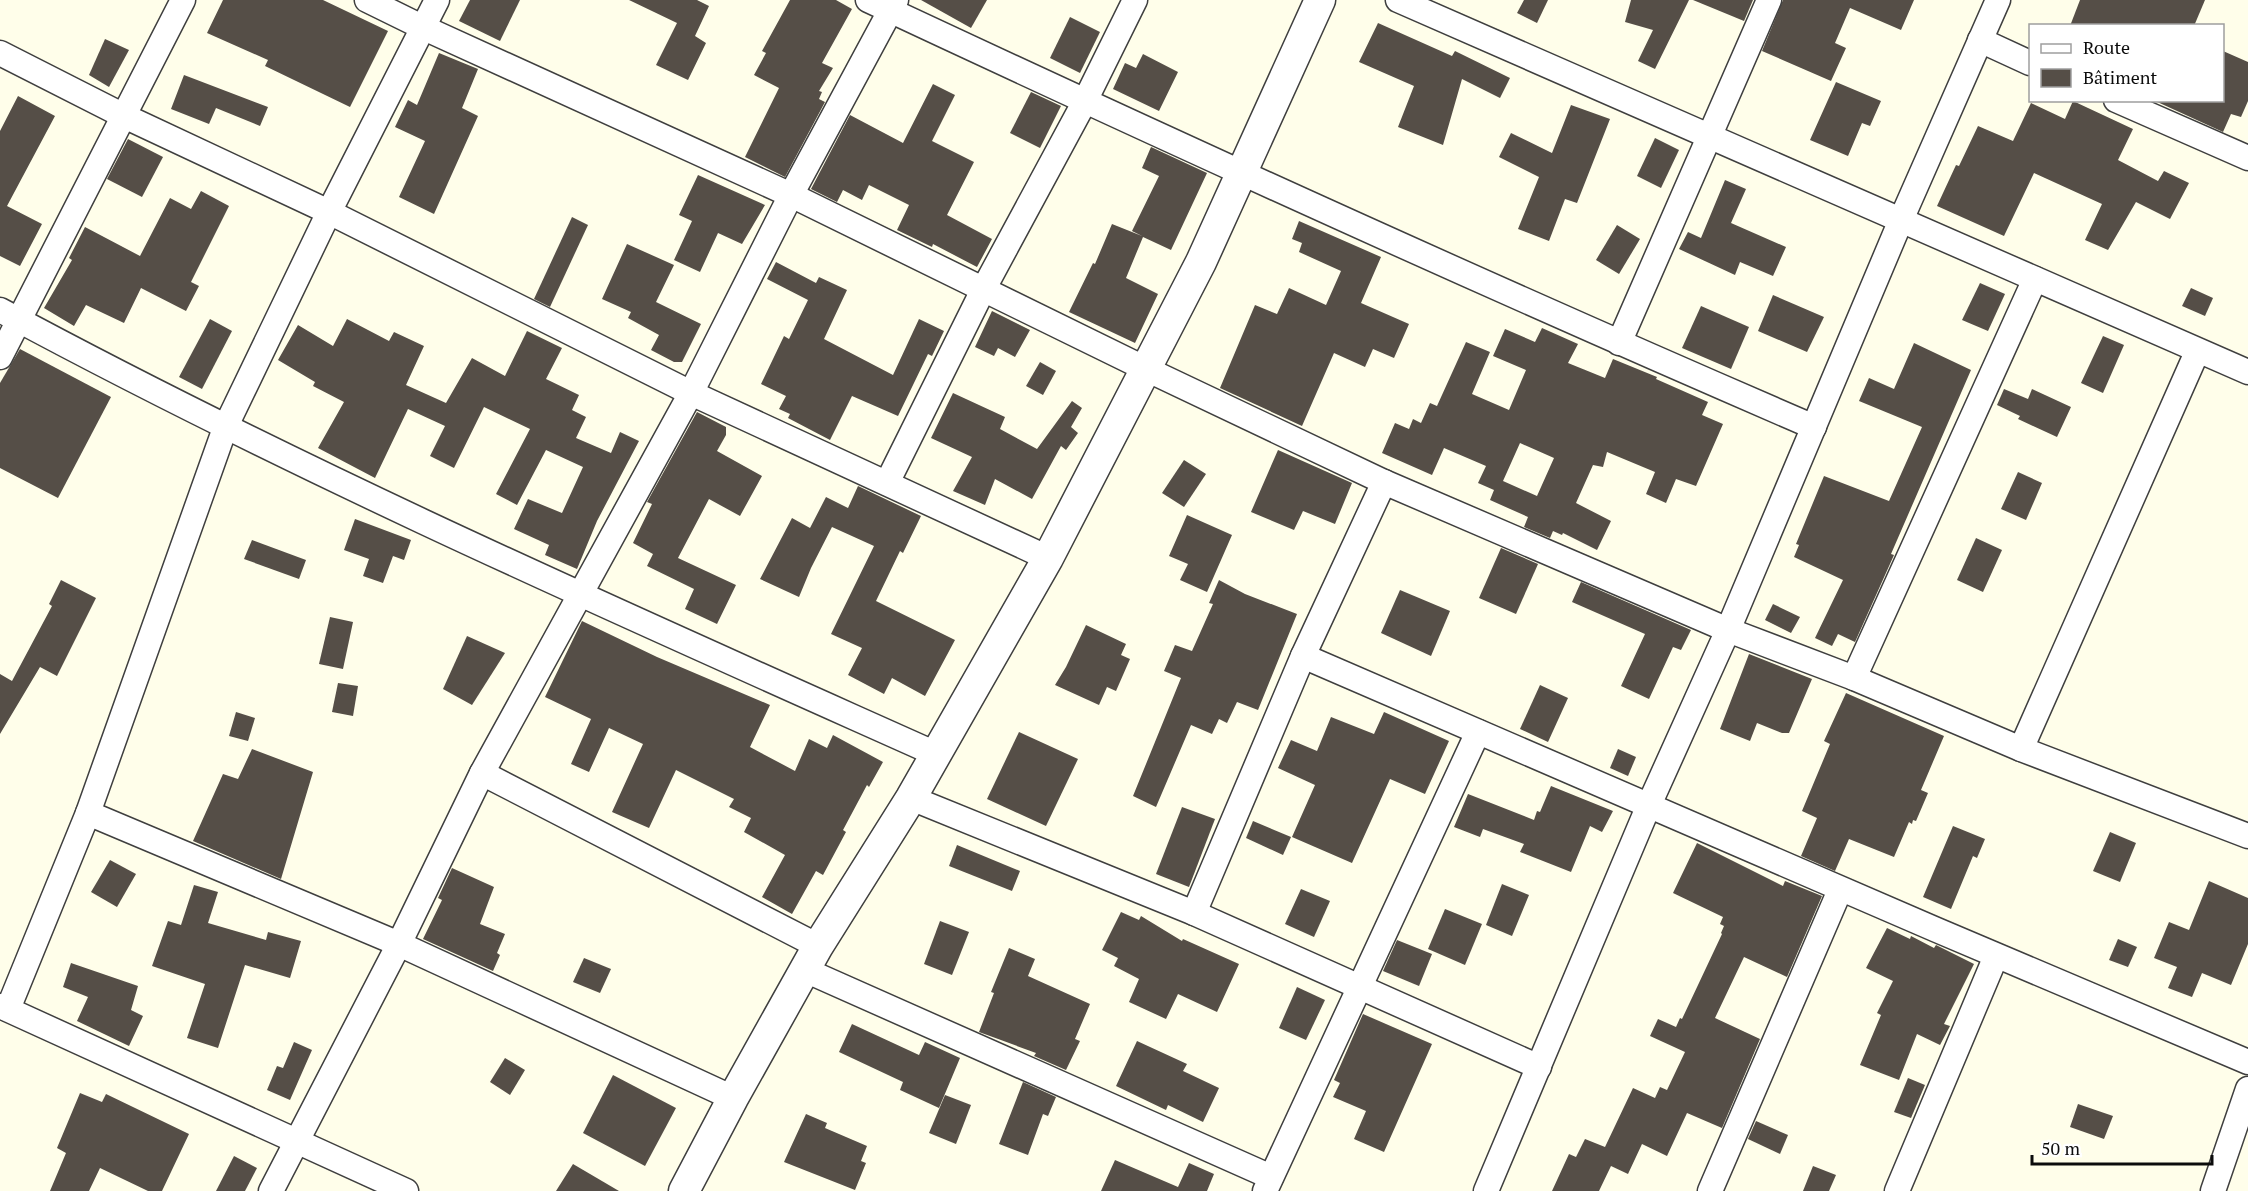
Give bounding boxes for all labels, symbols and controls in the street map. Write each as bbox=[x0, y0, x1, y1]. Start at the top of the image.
legend bbox=[2029, 24, 2224, 102]
text: Route bbox=[2083, 35, 2130, 59]
text: Bâtiment bbox=[2083, 65, 2158, 89]
scale bar bbox=[2032, 1128, 2212, 1166]
text: 50 m bbox=[2041, 1136, 2081, 1160]

